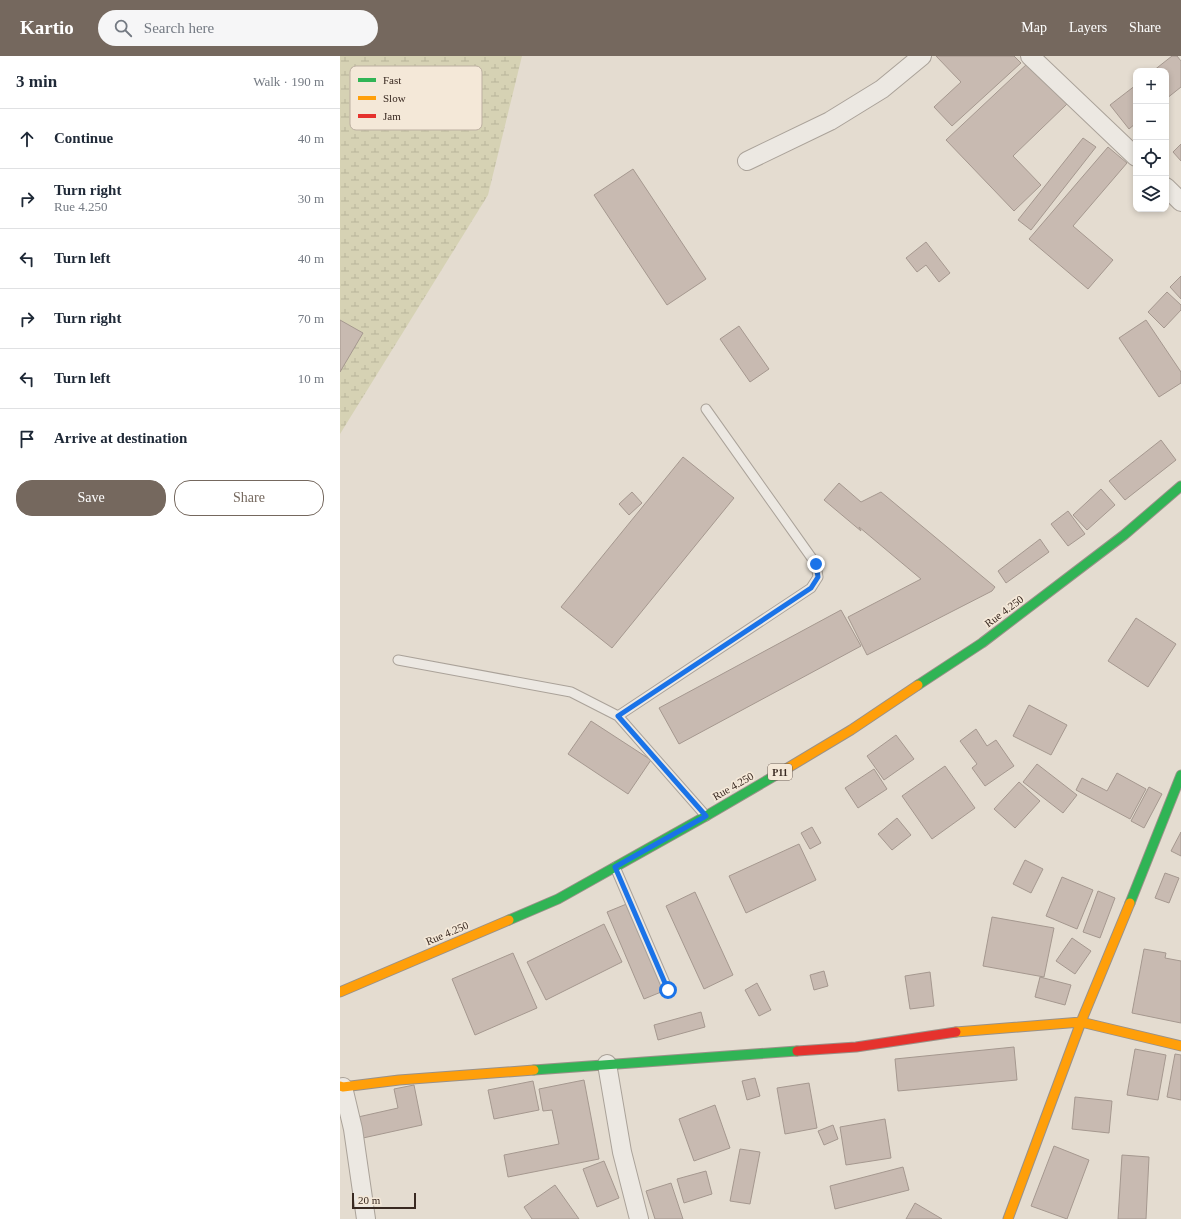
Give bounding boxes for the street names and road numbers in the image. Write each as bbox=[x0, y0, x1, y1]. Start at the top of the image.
street label: Rue 4.250 bbox=[982, 592, 1026, 629]
road number: P11 bbox=[768, 764, 792, 780]
street label: Rue 4.250 bbox=[710, 769, 756, 803]
street label: Rue 4.250 bbox=[424, 918, 471, 947]

